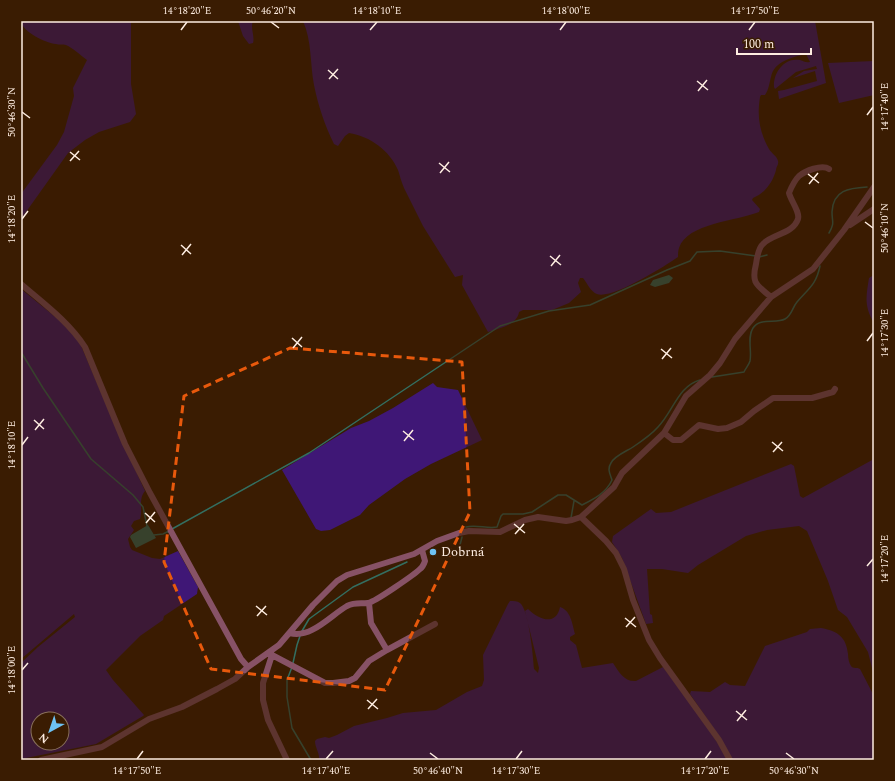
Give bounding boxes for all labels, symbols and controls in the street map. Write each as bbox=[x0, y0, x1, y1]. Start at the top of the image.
text: 14°18'20"E bbox=[163, 3, 211, 19]
text: 50°46'20"N bbox=[246, 3, 296, 19]
text: 14°18'10"E bbox=[353, 3, 401, 19]
text: 14°18'00"E bbox=[542, 3, 590, 19]
text: 14°17'50"E bbox=[731, 3, 779, 19]
scale bar bbox=[737, 30, 811, 56]
text: 100 m bbox=[743, 35, 774, 54]
text: 14°17'40"E bbox=[877, 83, 893, 131]
text: 50°46'30"N bbox=[4, 87, 20, 137]
text: 14°18'20"E bbox=[4, 195, 20, 243]
text: 50°46'10"N bbox=[877, 203, 893, 253]
text: 14°17'30"E bbox=[877, 309, 893, 357]
text: 14°18'10"E bbox=[4, 421, 20, 469]
text: 14°17'20"E bbox=[877, 535, 893, 583]
place label: Dobrná bbox=[441, 542, 485, 562]
marker: Dobrná bbox=[428, 547, 438, 557]
text: 14°18'00"E bbox=[4, 646, 20, 694]
north arrow bbox=[30, 711, 70, 751]
text: N bbox=[35, 729, 53, 748]
text: 14°17'50"E bbox=[113, 763, 161, 779]
text: 14°17'40"E bbox=[302, 763, 350, 779]
text: 50°46'40"N bbox=[413, 763, 463, 779]
text: 14°17'30"E bbox=[492, 763, 540, 779]
text: 14°17'20"E bbox=[681, 763, 729, 779]
text: 50°46'30"N bbox=[769, 763, 819, 779]

